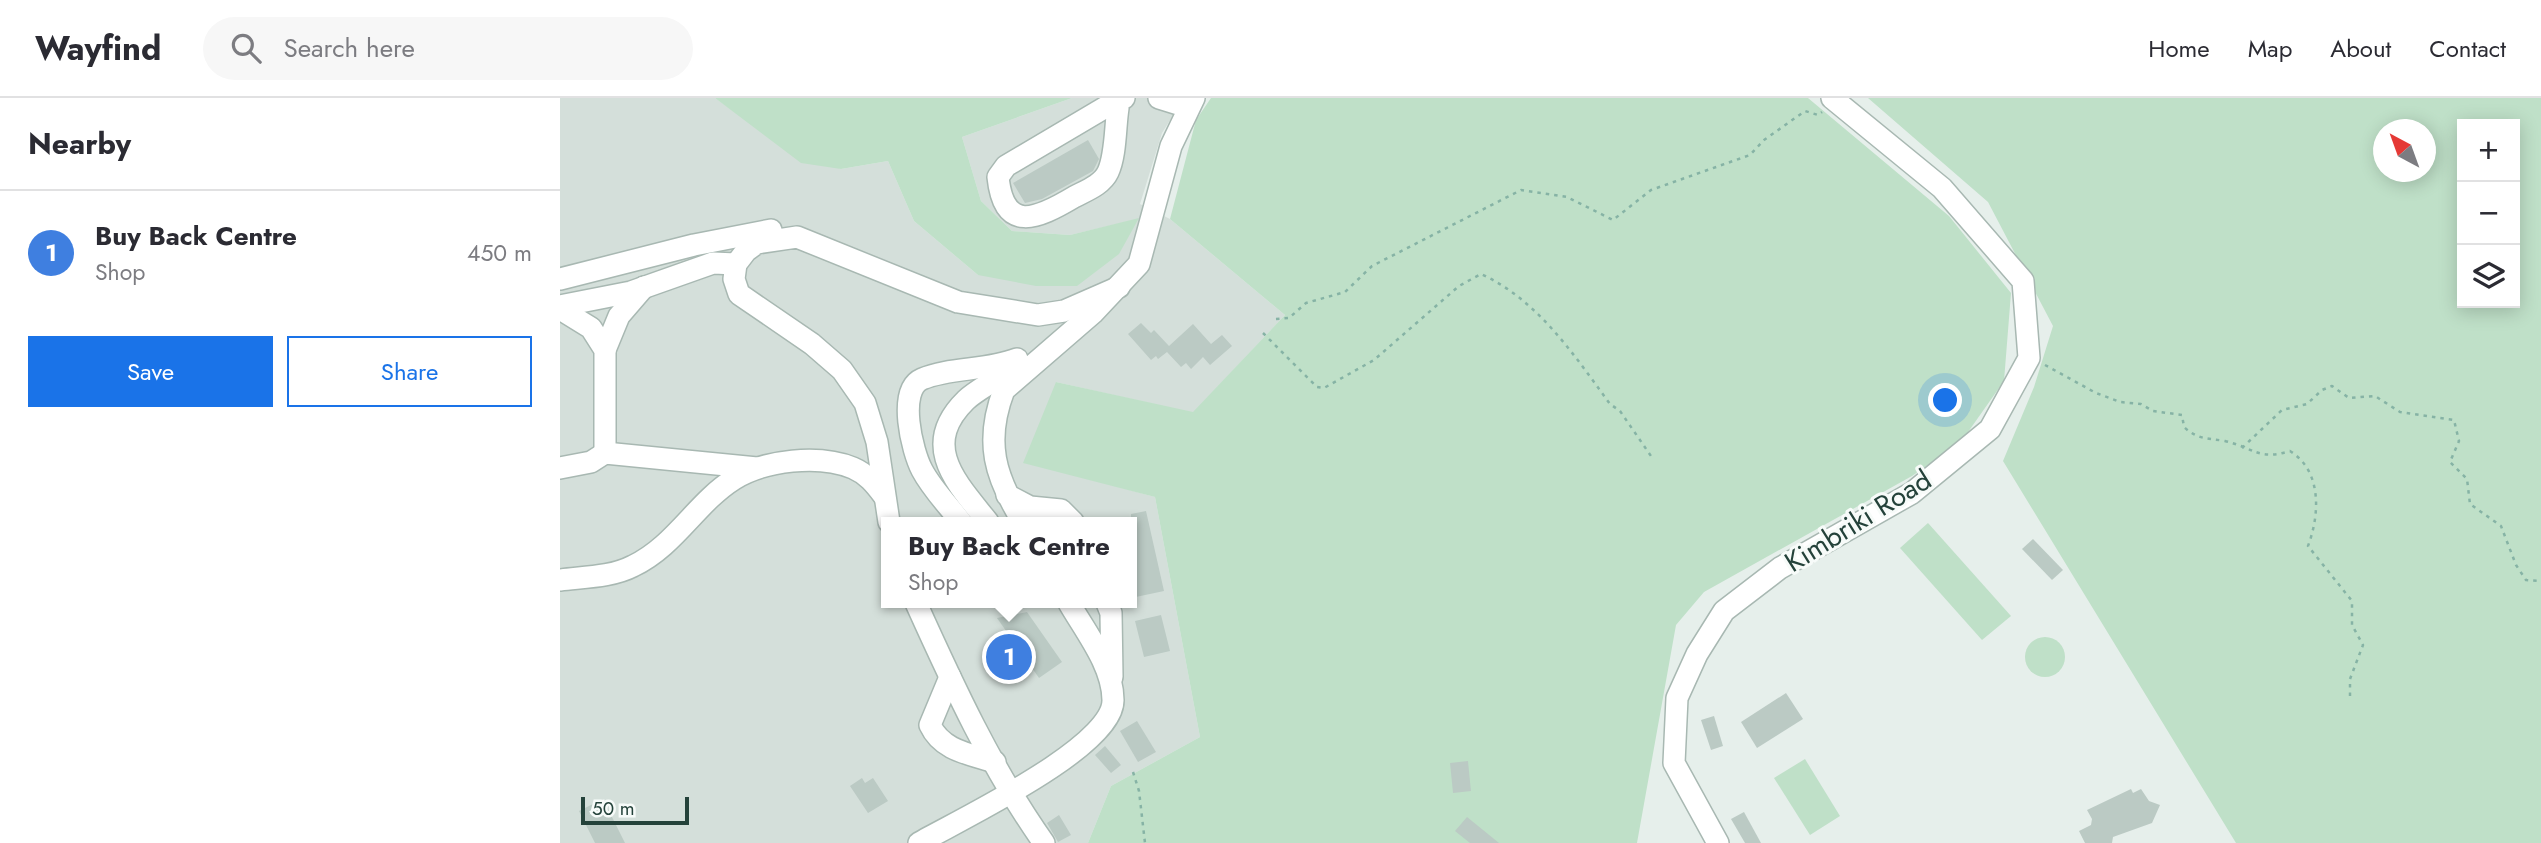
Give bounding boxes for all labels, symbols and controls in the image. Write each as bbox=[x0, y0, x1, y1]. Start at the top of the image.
search box bbox=[203, 17, 693, 80]
text: Wayfind bbox=[35, 25, 161, 72]
icon: search bbox=[227, 29, 265, 67]
text: Search here bbox=[283, 29, 415, 67]
text: Home bbox=[2148, 31, 2210, 66]
text: Map bbox=[2248, 31, 2292, 66]
text: About bbox=[2330, 31, 2391, 66]
text: Contact bbox=[2429, 31, 2506, 66]
north arrow bbox=[2373, 119, 2436, 182]
map controls bbox=[2457, 119, 2520, 308]
button: + bbox=[2457, 119, 2520, 182]
text: Nearby bbox=[28, 122, 131, 165]
button: − bbox=[2457, 182, 2520, 245]
text: Buy Back Centre bbox=[95, 217, 297, 255]
text: 1 bbox=[45, 236, 57, 270]
text: 450 m bbox=[467, 236, 532, 270]
button: layers bbox=[2457, 245, 2520, 308]
text: Shop bbox=[95, 255, 145, 289]
button: Save bbox=[28, 336, 273, 407]
button: Share bbox=[287, 336, 532, 407]
your location bbox=[1928, 383, 1962, 417]
street label: Kimbriki Road bbox=[1777, 460, 1939, 582]
popup bbox=[881, 517, 1137, 608]
text: Buy Back Centre bbox=[908, 527, 1110, 565]
text: Shop bbox=[908, 565, 958, 599]
pin: 1 bbox=[986, 631, 1032, 683]
scale bar bbox=[581, 794, 690, 826]
text: 50 m bbox=[592, 795, 635, 822]

